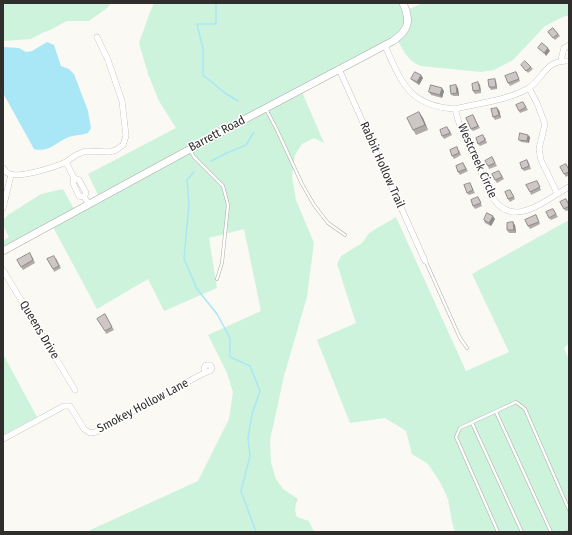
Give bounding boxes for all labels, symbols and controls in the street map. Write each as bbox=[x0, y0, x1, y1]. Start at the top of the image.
street label: Barrett Road bbox=[186, 113, 248, 155]
street label: Rabbit Hollow Trail bbox=[357, 120, 407, 210]
street label: Westcreek Circle bbox=[454, 122, 500, 200]
street label: Queens Drive bbox=[16, 298, 62, 362]
street label: Smokey Hollow Lane bbox=[95, 376, 191, 436]

